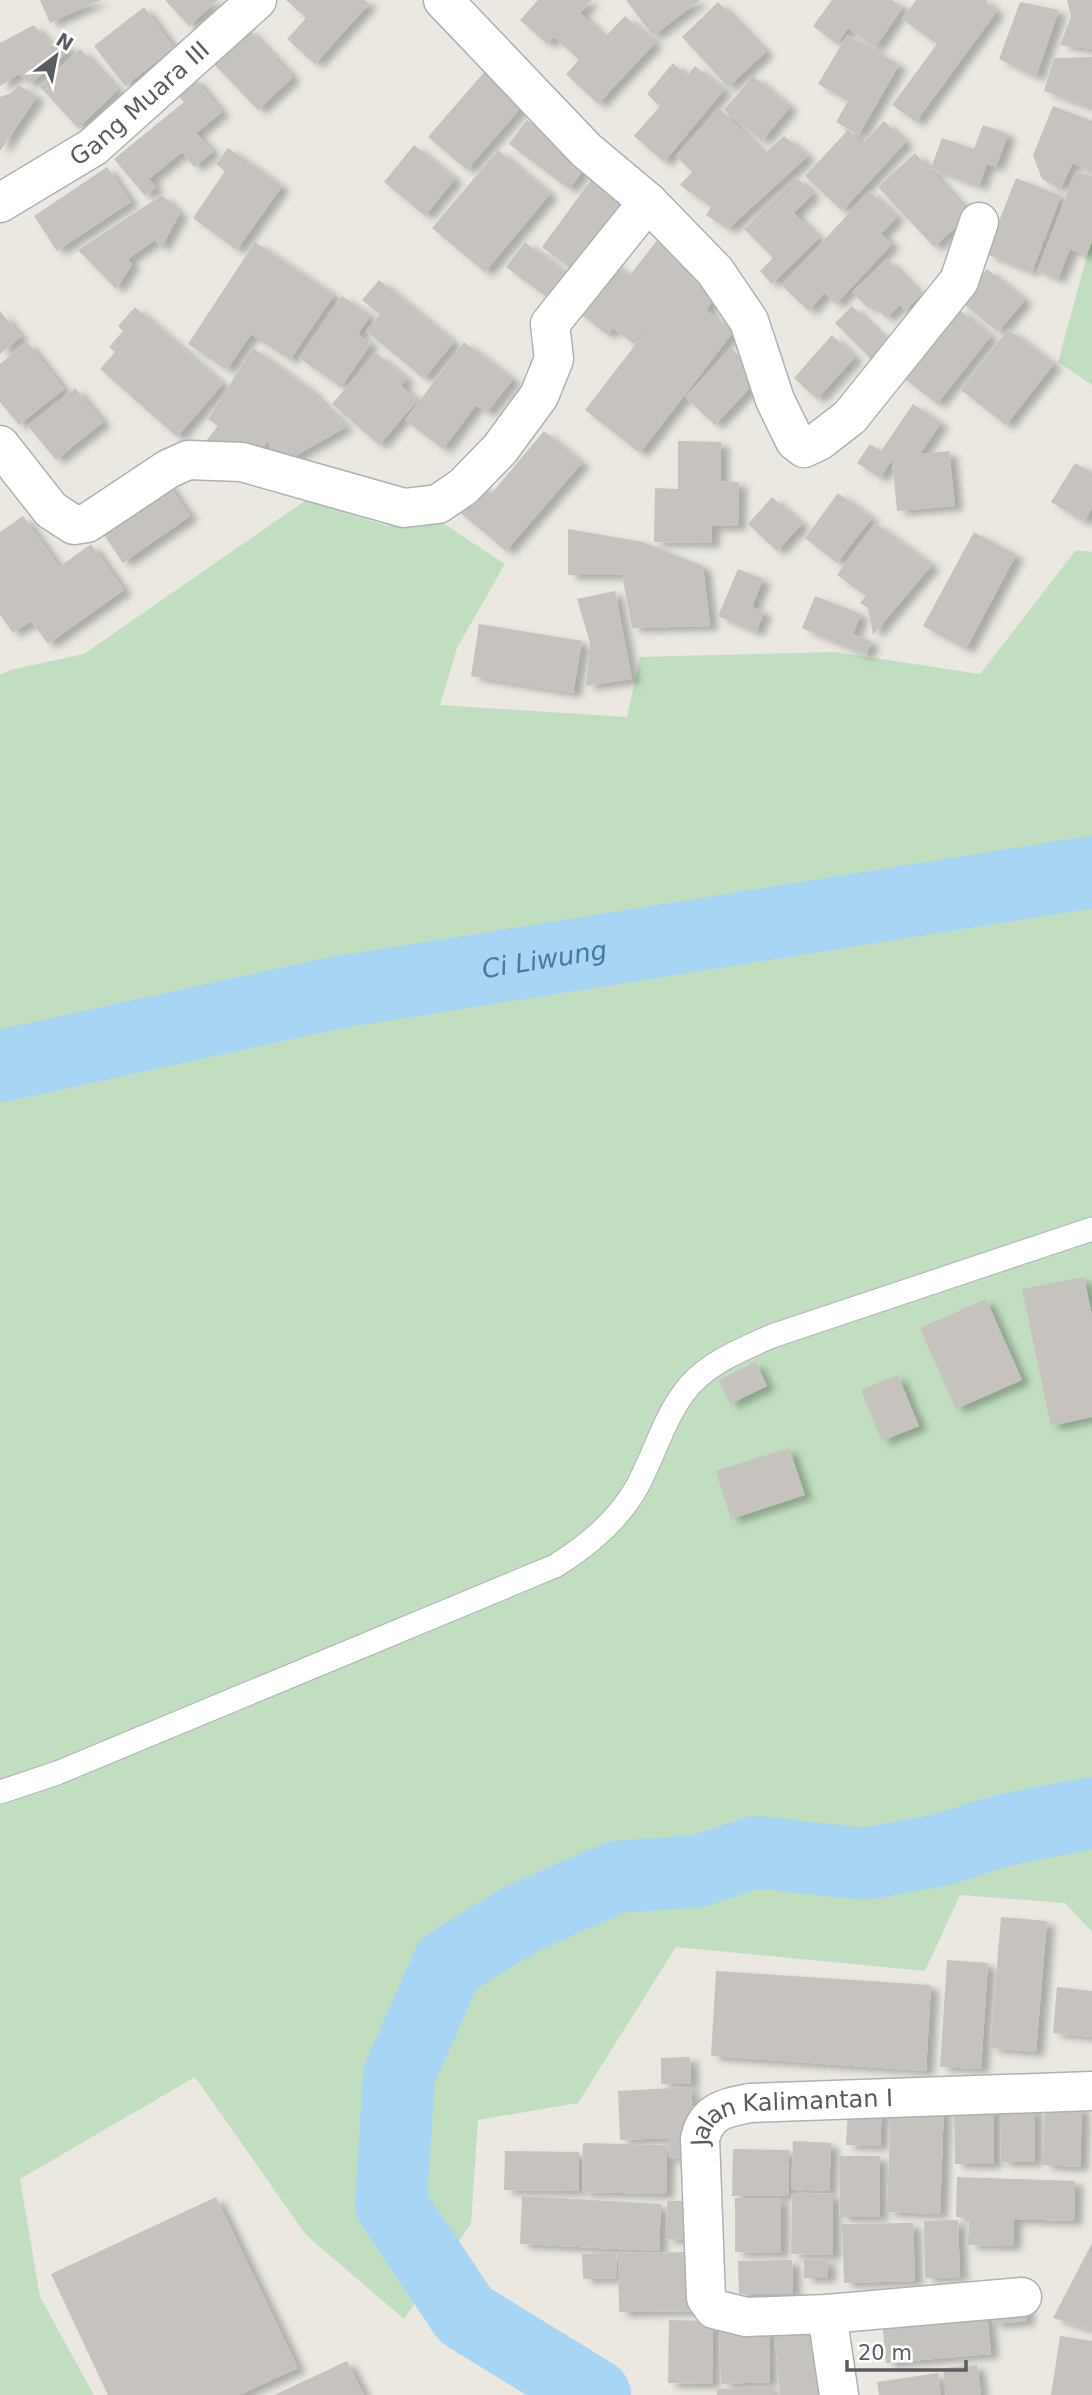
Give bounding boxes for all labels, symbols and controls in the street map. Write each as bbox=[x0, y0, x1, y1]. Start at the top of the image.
north arrow bbox=[21, 21, 91, 91]
text: N bbox=[52, 28, 78, 55]
street label: Gang Muara III bbox=[65, 36, 215, 172]
water label: Ci Liwung bbox=[480, 935, 609, 984]
street label: Jalan Kalimantan I bbox=[686, 2084, 894, 2148]
scale bar bbox=[847, 2328, 966, 2372]
text: 20 m bbox=[858, 2341, 912, 2365]

